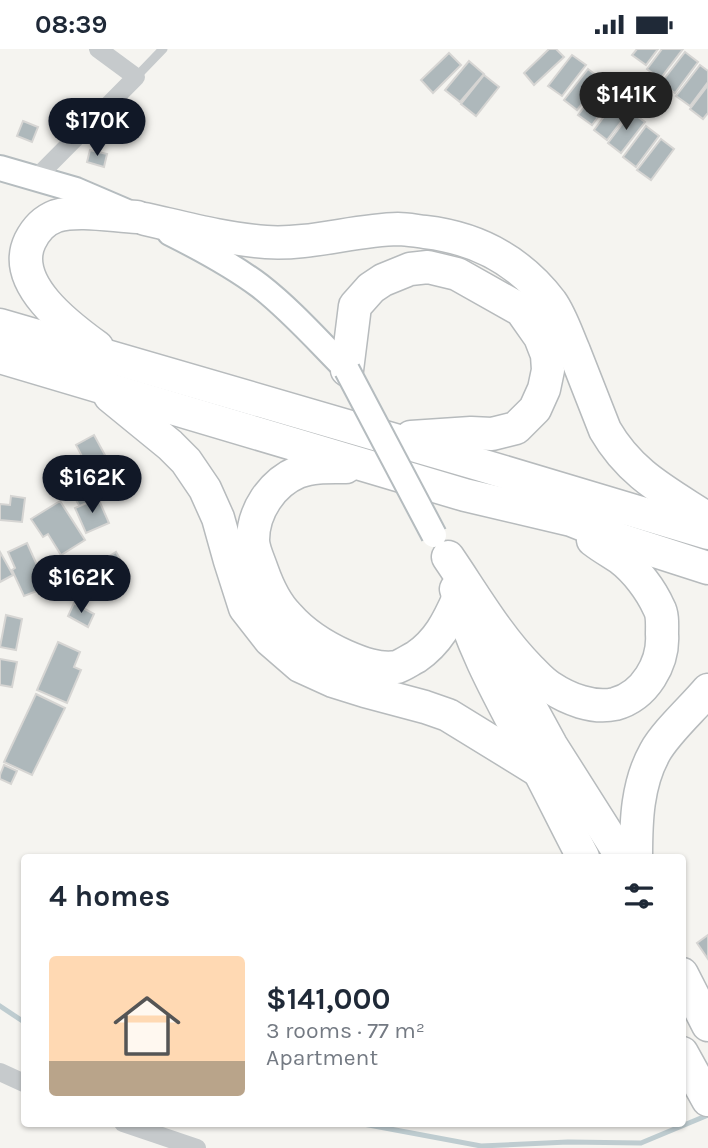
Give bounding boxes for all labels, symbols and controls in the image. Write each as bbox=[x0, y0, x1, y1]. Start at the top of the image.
text: 08:39 bbox=[35, 9, 107, 40]
pin: $141K bbox=[577, 73, 675, 132]
text: $141K bbox=[596, 81, 656, 108]
pin: $170K bbox=[48, 99, 146, 158]
text: $170K bbox=[64, 107, 130, 134]
pin: $162K bbox=[43, 455, 141, 515]
text: $162K bbox=[59, 464, 125, 491]
pin: $162K bbox=[32, 555, 130, 615]
text: $162K bbox=[48, 564, 114, 591]
icon: filters bbox=[620, 877, 658, 915]
text: 4 homes bbox=[49, 878, 170, 914]
text: $141,000 bbox=[266, 981, 390, 1017]
icon: home bbox=[105, 984, 189, 1068]
text: 3 rooms · 77 m² bbox=[266, 1017, 425, 1044]
text: Apartment bbox=[266, 1044, 378, 1071]

